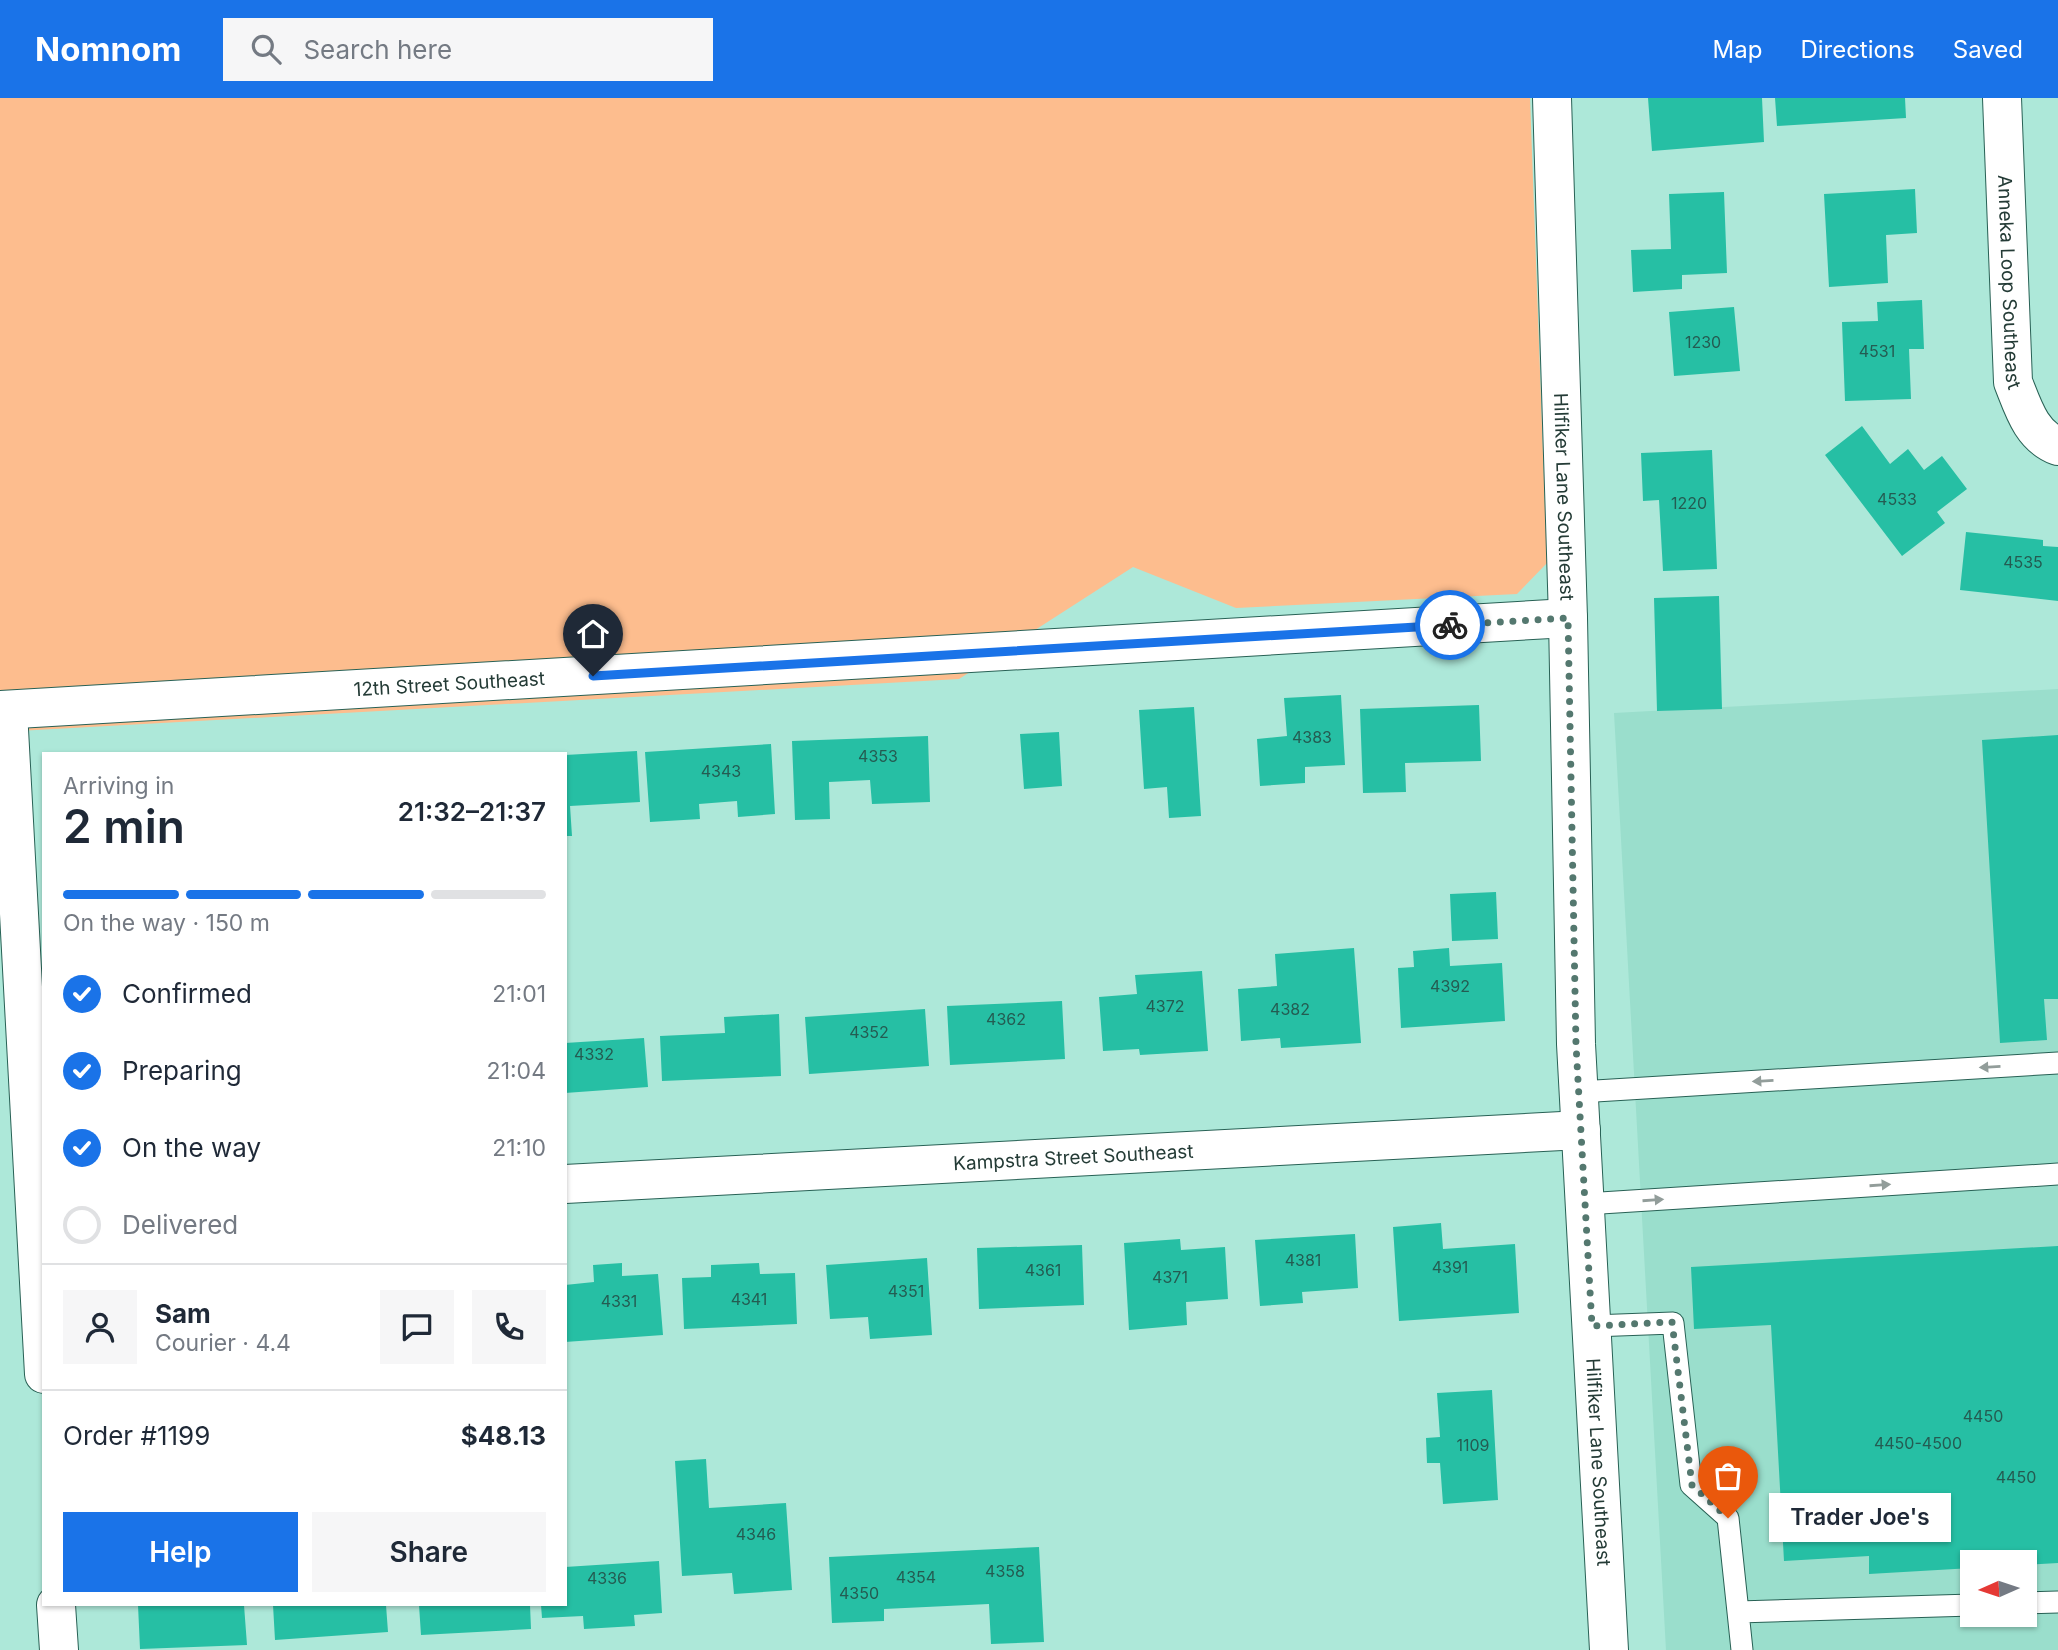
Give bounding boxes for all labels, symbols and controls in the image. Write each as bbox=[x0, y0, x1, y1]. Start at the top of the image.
search box bbox=[223, 18, 713, 81]
text: Nomnom bbox=[35, 29, 181, 69]
icon: search bbox=[247, 30, 285, 68]
text: Search here bbox=[303, 34, 452, 65]
text: Map bbox=[1713, 35, 1762, 64]
text: Directions bbox=[1800, 35, 1915, 64]
text: Saved bbox=[1953, 35, 2023, 64]
street label: Anneka Loop Southeast bbox=[1993, 174, 2026, 393]
house number: 1230 bbox=[1685, 332, 1721, 352]
house number: 4531 bbox=[1859, 341, 1895, 361]
street label: Hilfiker Lane Southeast bbox=[1549, 392, 1578, 601]
house number: 4533 bbox=[1877, 489, 1917, 509]
house number: 1220 bbox=[1671, 493, 1707, 513]
house number: 4535 bbox=[2003, 552, 2043, 572]
courier bbox=[1415, 590, 1485, 660]
pin bbox=[563, 604, 623, 676]
icon: bike bbox=[1431, 606, 1469, 644]
icon: home bbox=[574, 615, 612, 653]
street label: 12th Street Southeast bbox=[353, 667, 546, 701]
house number: 4383 bbox=[1292, 727, 1332, 747]
house number: 4353 bbox=[858, 746, 898, 766]
house number: 4343 bbox=[701, 761, 741, 781]
text: Arriving in bbox=[63, 772, 174, 800]
text: 21:32–21:37 bbox=[398, 796, 546, 827]
text: 2 min bbox=[63, 798, 185, 854]
text: On the way · 150 m bbox=[63, 909, 270, 937]
icon: check bbox=[63, 975, 101, 1013]
house number: 4392 bbox=[1430, 976, 1470, 996]
text: Confirmed bbox=[122, 978, 252, 1009]
text: 21:01 bbox=[492, 980, 546, 1008]
house number: 4372 bbox=[1145, 996, 1185, 1016]
house number: 4382 bbox=[1270, 999, 1310, 1019]
house number: 4362 bbox=[986, 1009, 1026, 1029]
house number: 4352 bbox=[849, 1022, 889, 1042]
house number: 4332 bbox=[574, 1044, 614, 1064]
icon: check bbox=[63, 1052, 101, 1090]
text: Preparing bbox=[122, 1055, 242, 1086]
text: 21:04 bbox=[487, 1057, 546, 1085]
one-way arrow bbox=[1979, 1062, 2001, 1073]
one-way arrow bbox=[1752, 1076, 1774, 1087]
icon: check bbox=[63, 1129, 101, 1167]
text: On the way bbox=[122, 1132, 261, 1163]
text: 21:10 bbox=[492, 1134, 546, 1162]
street label: Kampstra Street Southeast bbox=[953, 1140, 1194, 1175]
one-way arrow bbox=[1870, 1179, 1892, 1190]
one-way arrow bbox=[1643, 1194, 1665, 1205]
text: Delivered bbox=[122, 1209, 238, 1240]
house number: 4381 bbox=[1285, 1250, 1321, 1270]
house number: 4391 bbox=[1432, 1257, 1468, 1277]
house number: 4361 bbox=[1025, 1260, 1061, 1280]
house number: 4371 bbox=[1152, 1267, 1188, 1287]
house number: 4351 bbox=[888, 1281, 924, 1301]
house number: 4341 bbox=[731, 1289, 767, 1309]
button: person bbox=[63, 1290, 137, 1364]
button: chat bbox=[380, 1290, 454, 1364]
button: phone bbox=[472, 1290, 546, 1364]
house number: 4331 bbox=[601, 1291, 637, 1311]
text: Sam bbox=[155, 1298, 211, 1329]
text: Courier · 4.4 bbox=[155, 1329, 291, 1357]
street label: Hilfiker Lane Southeast bbox=[1581, 1358, 1615, 1567]
house number: 4450 bbox=[1963, 1406, 2003, 1426]
text: Order #1199 bbox=[63, 1420, 210, 1451]
text: $48.13 bbox=[461, 1420, 546, 1451]
house number: 4450-4500 bbox=[1874, 1433, 1962, 1453]
house number: 1109 bbox=[1456, 1435, 1490, 1455]
pin bbox=[1698, 1446, 1758, 1518]
icon: bag bbox=[1709, 1457, 1747, 1495]
house number: 4450 bbox=[1996, 1467, 2036, 1487]
callout: Trader Joe's bbox=[1770, 1494, 1952, 1542]
text: Trader Joe's bbox=[1790, 1503, 1930, 1531]
button: Help bbox=[63, 1512, 298, 1592]
button: Share bbox=[312, 1512, 546, 1592]
house number: 4346 bbox=[736, 1524, 776, 1544]
north arrow bbox=[1960, 1550, 2037, 1628]
map controls bbox=[1960, 1550, 2037, 1627]
house number: 4358 bbox=[985, 1561, 1025, 1581]
house number: 4354 bbox=[896, 1567, 936, 1587]
house number: 4336 bbox=[587, 1568, 627, 1588]
house number: 4350 bbox=[839, 1583, 879, 1603]

